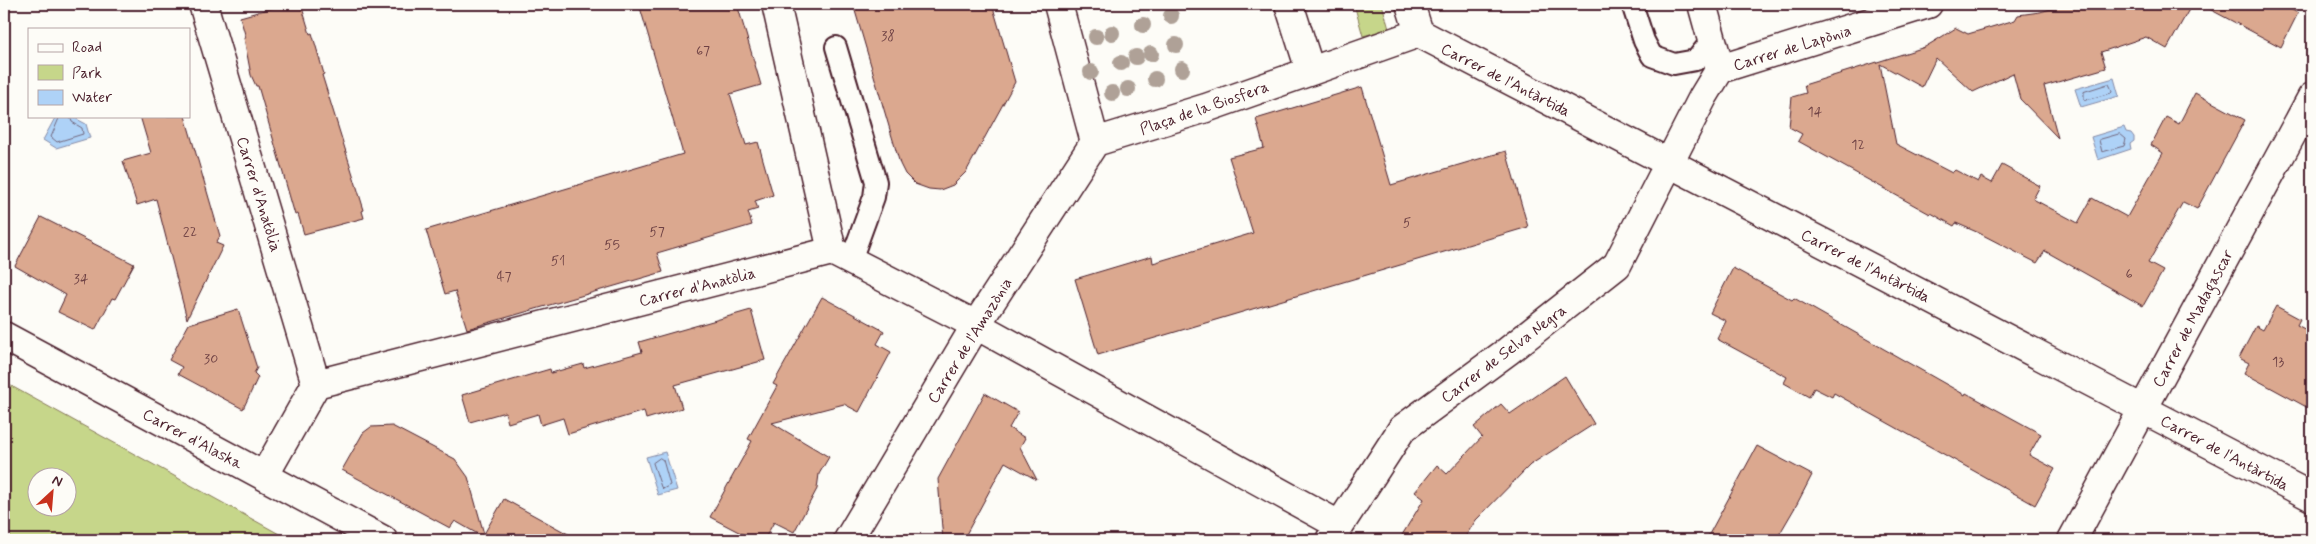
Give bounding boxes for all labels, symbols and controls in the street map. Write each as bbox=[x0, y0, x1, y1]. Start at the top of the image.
street label: Carrer de Lapònia bbox=[1731, 20, 1854, 76]
house number: 38 bbox=[881, 27, 895, 45]
legend bbox=[28, 28, 190, 118]
text: Road bbox=[72, 38, 102, 58]
street label: Carrer de l'Antàrtida bbox=[1437, 39, 1574, 122]
house number: 67 bbox=[696, 42, 710, 60]
text: Park bbox=[72, 64, 102, 84]
street label: Plaça de la Biosfera bbox=[1137, 76, 1272, 140]
text: Water bbox=[72, 88, 112, 108]
house number: 14 bbox=[1808, 103, 1823, 121]
street label: Carrer d'Anatòlia bbox=[231, 134, 286, 255]
house number: 12 bbox=[1851, 136, 1865, 154]
house number: 5 bbox=[1403, 214, 1411, 232]
house number: 22 bbox=[183, 223, 197, 241]
house number: 57 bbox=[649, 223, 665, 241]
street label: Carrer de l'Antàrtida bbox=[1797, 225, 1934, 308]
house number: 55 bbox=[604, 236, 620, 254]
street label: Carrer de Madagascar bbox=[2148, 246, 2240, 392]
house number: 51 bbox=[551, 252, 565, 270]
street label: Carrer d'Anatòlia bbox=[637, 263, 758, 312]
house number: 6 bbox=[2125, 265, 2133, 283]
house number: 47 bbox=[496, 268, 512, 286]
house number: 34 bbox=[74, 270, 89, 288]
street label: Carrer de l'Amazònia bbox=[923, 274, 1018, 408]
street label: Carrer de Selva Negra bbox=[1437, 300, 1571, 408]
house number: 30 bbox=[204, 350, 218, 368]
house number: 13 bbox=[2272, 353, 2284, 371]
street label: Carrer d'Alaska bbox=[139, 404, 246, 475]
street label: Carrer de l'Antàrtida bbox=[2156, 411, 2292, 496]
north arrow bbox=[28, 466, 78, 516]
text: N bbox=[49, 471, 65, 491]

